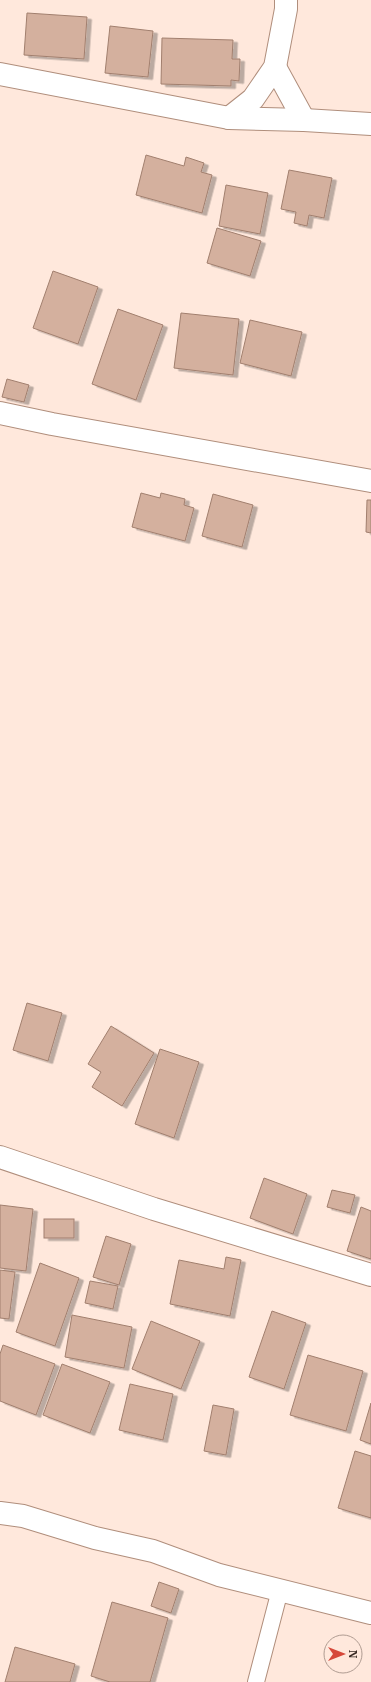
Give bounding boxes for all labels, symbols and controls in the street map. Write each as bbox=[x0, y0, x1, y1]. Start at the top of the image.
north arrow bbox=[323, 1634, 363, 1674]
text: N bbox=[346, 1650, 360, 1659]

